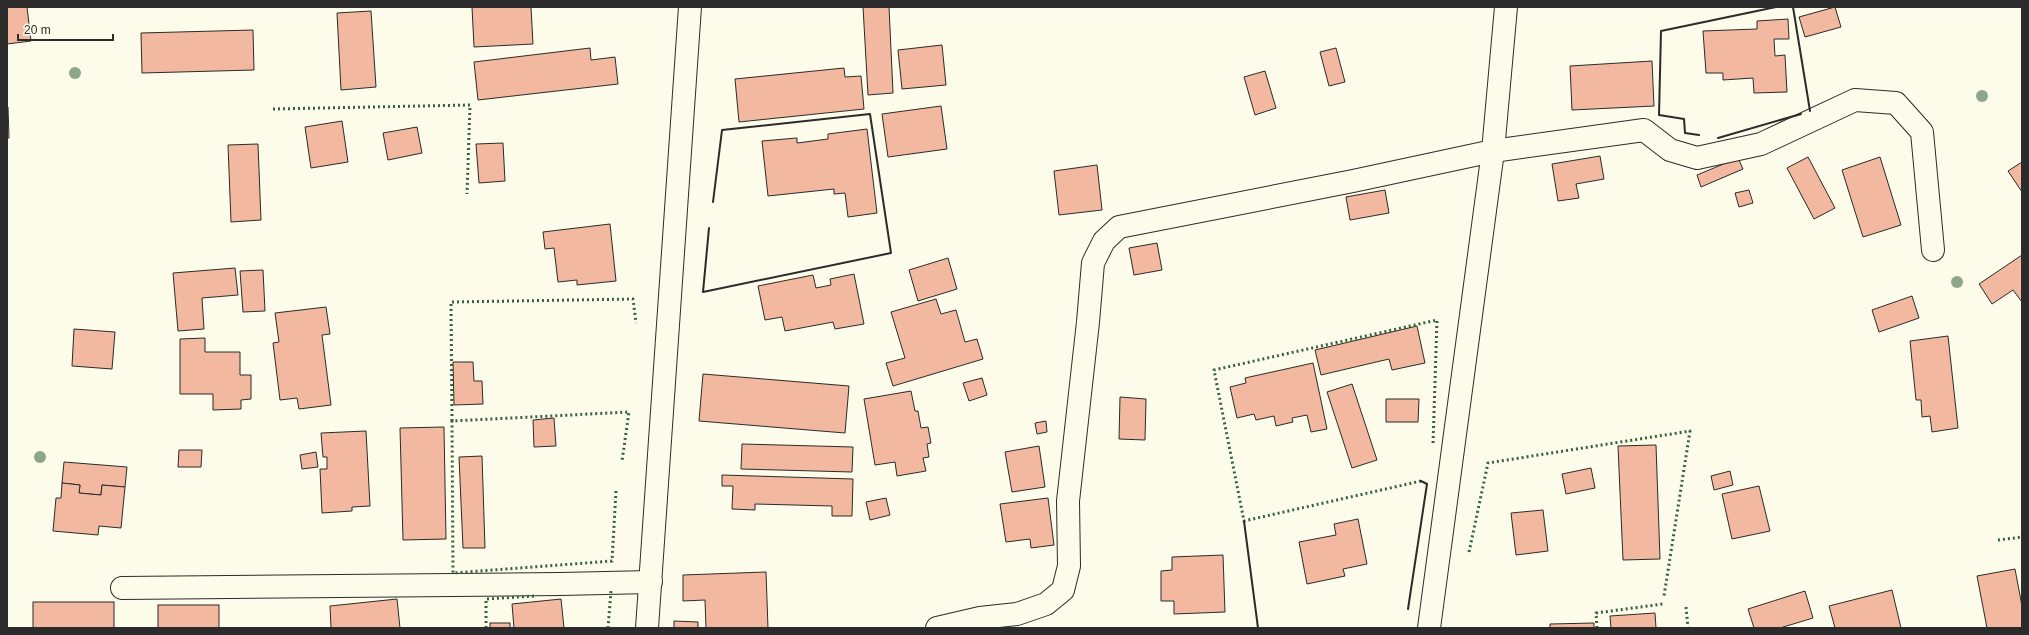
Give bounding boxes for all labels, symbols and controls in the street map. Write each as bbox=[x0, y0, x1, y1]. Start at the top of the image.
scale bar bbox=[18, 16, 113, 42]
text: 20 m bbox=[24, 23, 51, 37]

